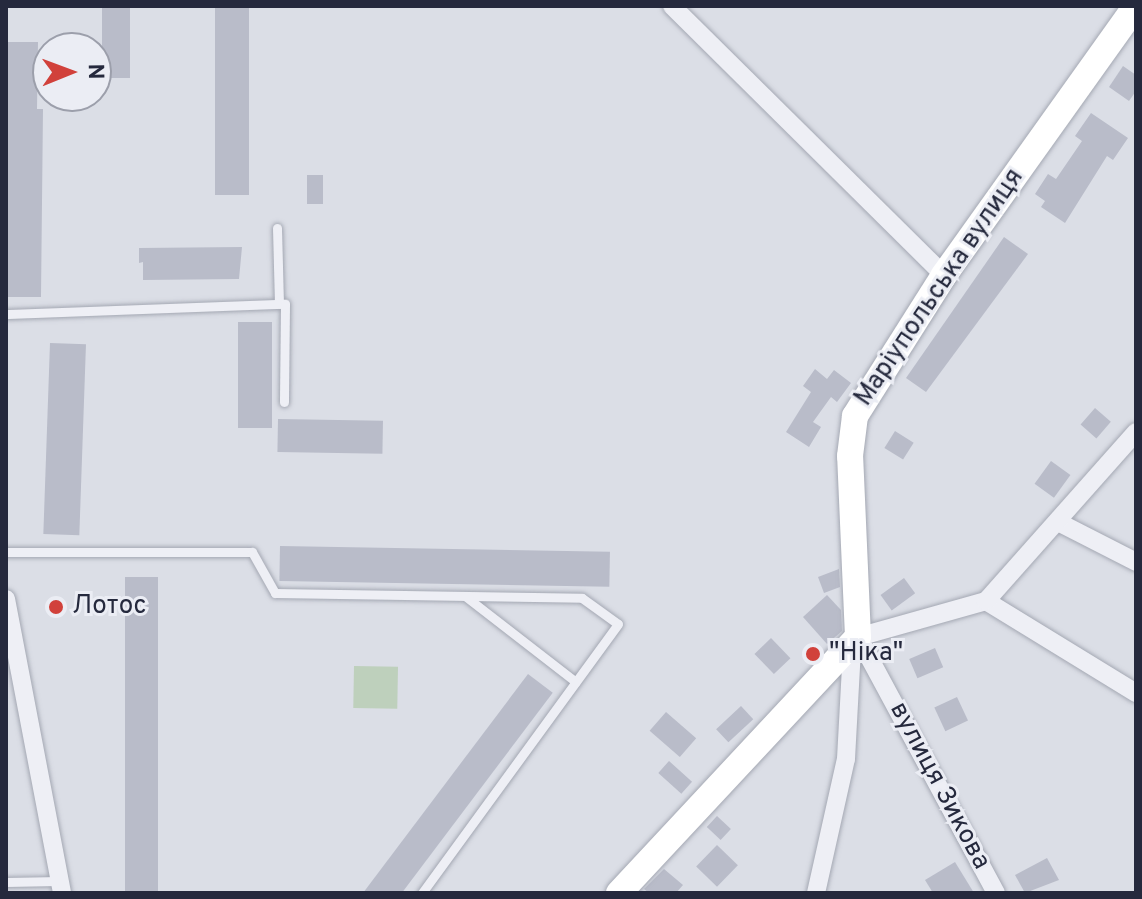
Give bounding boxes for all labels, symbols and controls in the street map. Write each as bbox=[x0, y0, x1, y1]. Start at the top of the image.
north arrow bbox=[32, 32, 112, 112]
text: N bbox=[81, 63, 108, 80]
street label: Маріупольська вулиця bbox=[849, 163, 1031, 413]
place label: Лотос bbox=[72, 591, 146, 623]
marker: Лотос bbox=[47, 598, 65, 616]
place label: "Ніка" bbox=[829, 638, 903, 670]
marker: "Ніка" bbox=[804, 645, 822, 663]
street label: вулиця Зикова bbox=[882, 697, 996, 875]

